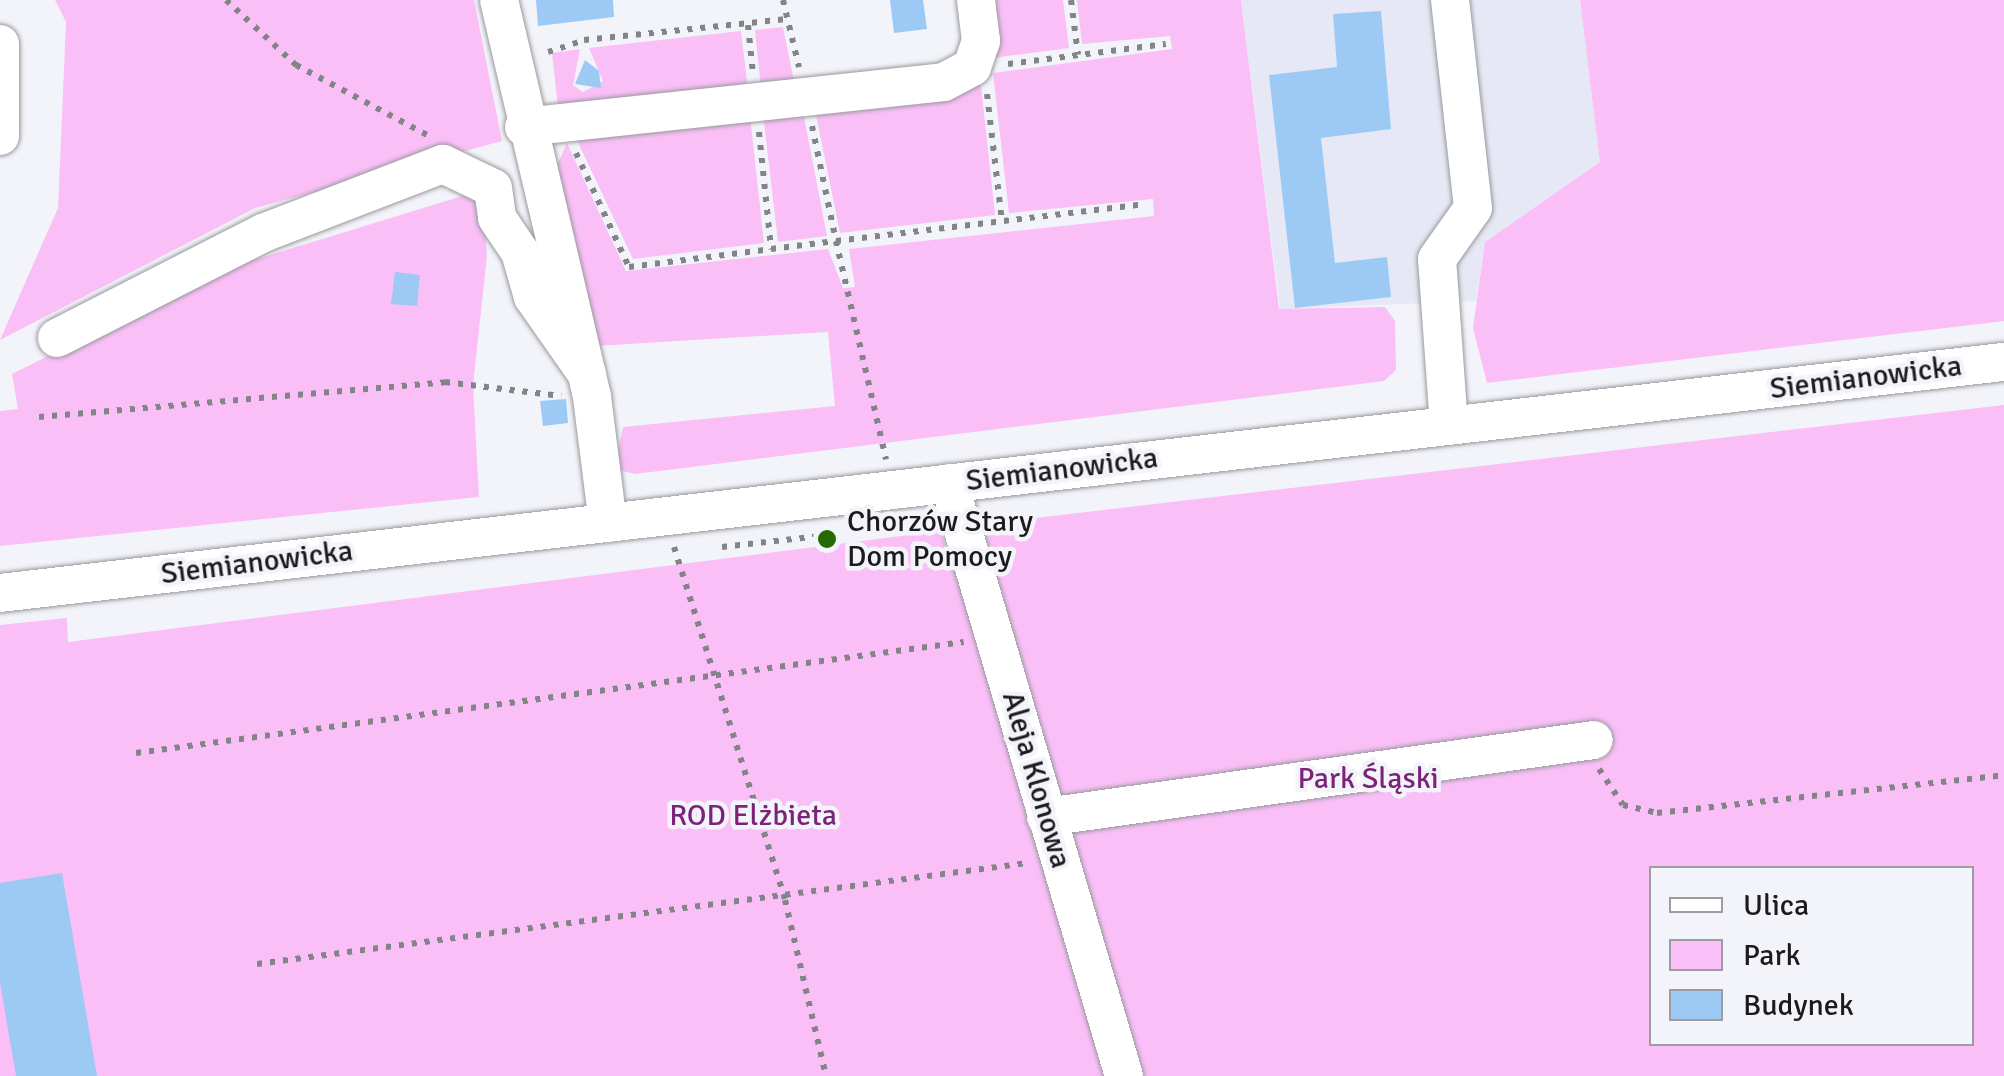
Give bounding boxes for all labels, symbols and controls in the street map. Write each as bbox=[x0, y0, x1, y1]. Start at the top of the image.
street label: Siemianowicka bbox=[1768, 348, 1964, 408]
street label: Siemianowicka bbox=[964, 440, 1160, 500]
place label: Chorzów Stary Dom Pomocy bbox=[847, 504, 1033, 574]
marker: Chorzów Stary Dom Pomocy bbox=[816, 528, 838, 550]
street label: Siemianowicka bbox=[159, 533, 355, 593]
street label: Aleja Klonowa bbox=[994, 688, 1078, 872]
park label: Park Śląski bbox=[1297, 761, 1439, 797]
park label: ROD Elżbieta bbox=[669, 798, 837, 834]
legend bbox=[1649, 866, 1974, 1046]
text: Ulica bbox=[1743, 887, 1809, 924]
text: Park bbox=[1743, 937, 1801, 974]
text: Budynek bbox=[1743, 987, 1854, 1024]

